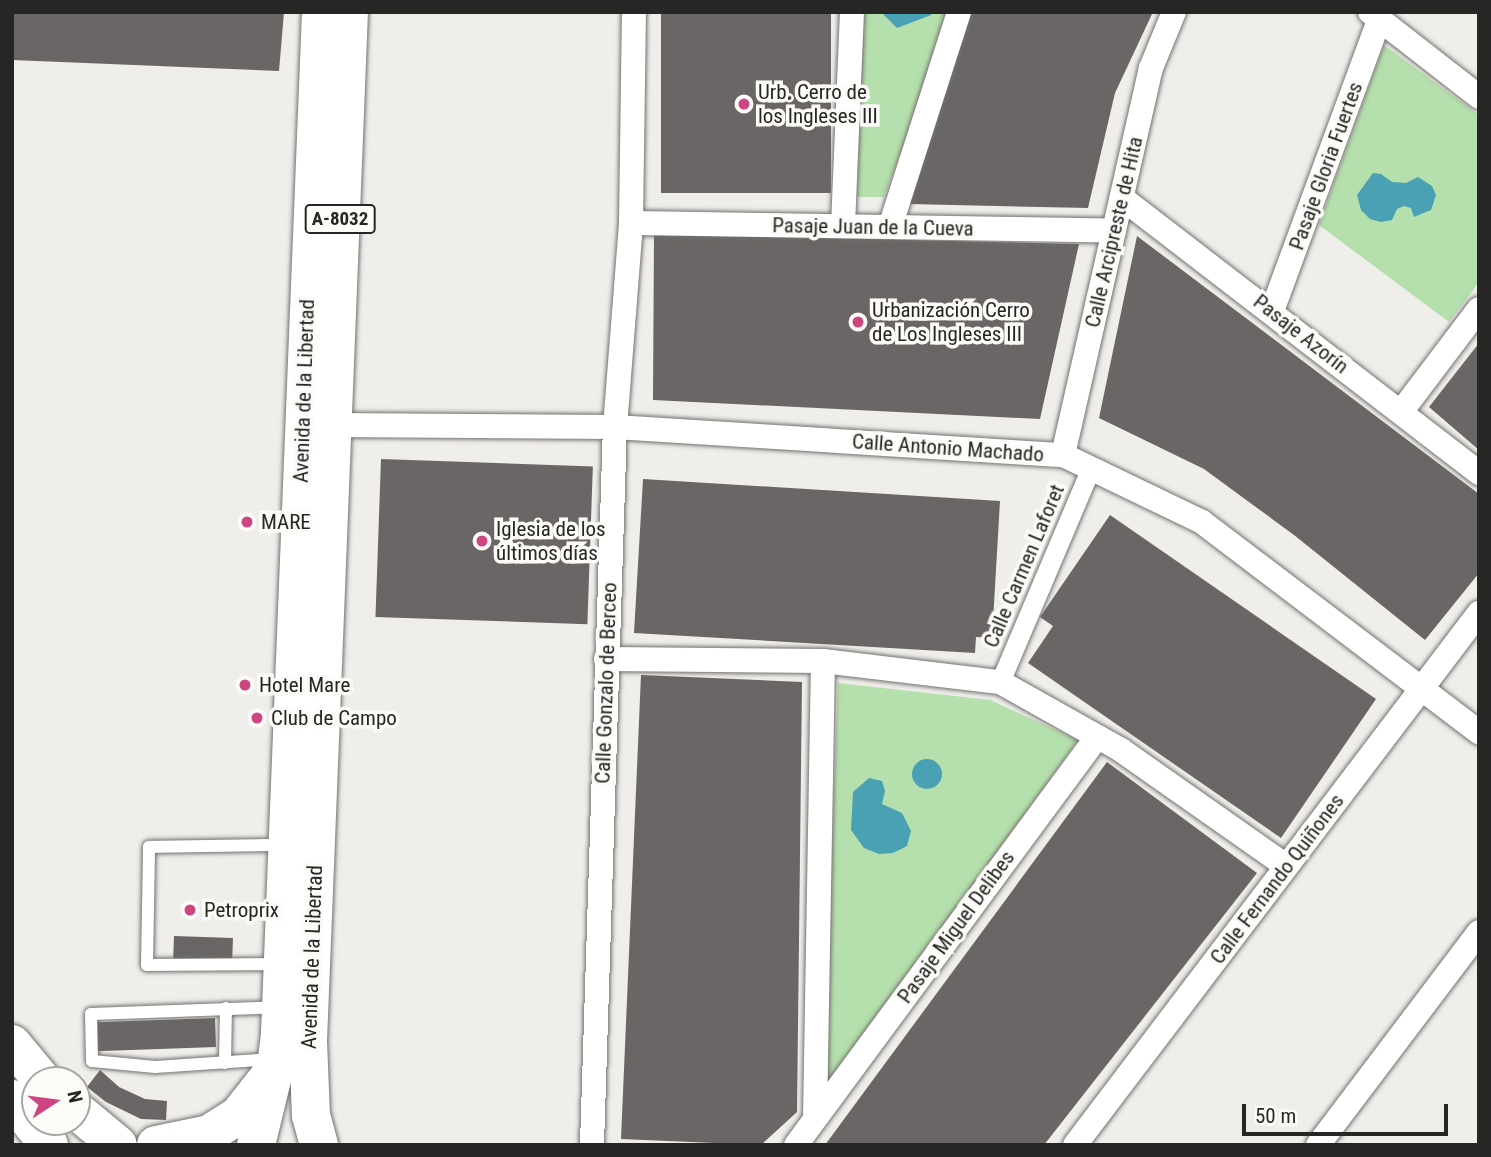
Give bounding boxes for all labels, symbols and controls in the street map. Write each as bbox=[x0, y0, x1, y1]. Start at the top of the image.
place label: Urb. Cerro de los Ingleses III bbox=[758, 79, 878, 129]
street label: Pasaje Gloria Fuertes bbox=[1284, 79, 1368, 253]
marker: Urb. Cerro de los Ingleses III bbox=[736, 96, 752, 112]
street label: Calle Arcipreste de Hita bbox=[1080, 134, 1148, 330]
road number: A-8032 bbox=[303, 204, 377, 234]
street label: Pasaje Juan de la Cueva bbox=[772, 213, 974, 241]
street label: Pasaje Azorín bbox=[1248, 289, 1354, 379]
place label: Urbanización Cerro de Los Ingleses III bbox=[872, 297, 1030, 347]
street label: Avenida de la Libertad bbox=[288, 299, 320, 483]
marker: Urbanización Cerro de Los Ingleses III bbox=[850, 314, 866, 330]
street label: Calle Antonio Machado bbox=[851, 429, 1045, 467]
street label: Calle Carmen Laforet bbox=[978, 481, 1070, 651]
place label: MARE bbox=[261, 509, 311, 535]
marker: MARE bbox=[239, 514, 255, 530]
place label: Iglesia de los últimos días bbox=[496, 516, 606, 566]
marker: Iglesia de los últimos días bbox=[474, 533, 490, 549]
street label: Calle Gonzalo de Berceo bbox=[590, 582, 622, 784]
place label: Hotel Mare bbox=[259, 672, 350, 698]
marker: Hotel Mare bbox=[237, 677, 253, 693]
place label: Club de Campo bbox=[271, 705, 397, 731]
marker: Club de Campo bbox=[249, 710, 265, 726]
street label: Calle Fernando Quiñones bbox=[1205, 789, 1349, 969]
street label: Pasaje Miguel Delibes bbox=[892, 846, 1020, 1008]
street label: Avenida de la Libertad bbox=[296, 865, 328, 1049]
place label: Petroprix bbox=[204, 897, 279, 923]
marker: Petroprix bbox=[182, 902, 198, 918]
north arrow bbox=[21, 1066, 91, 1136]
text: N bbox=[62, 1088, 88, 1105]
scale bar bbox=[1246, 1090, 1452, 1134]
text: 50 m bbox=[1255, 1104, 1296, 1128]

